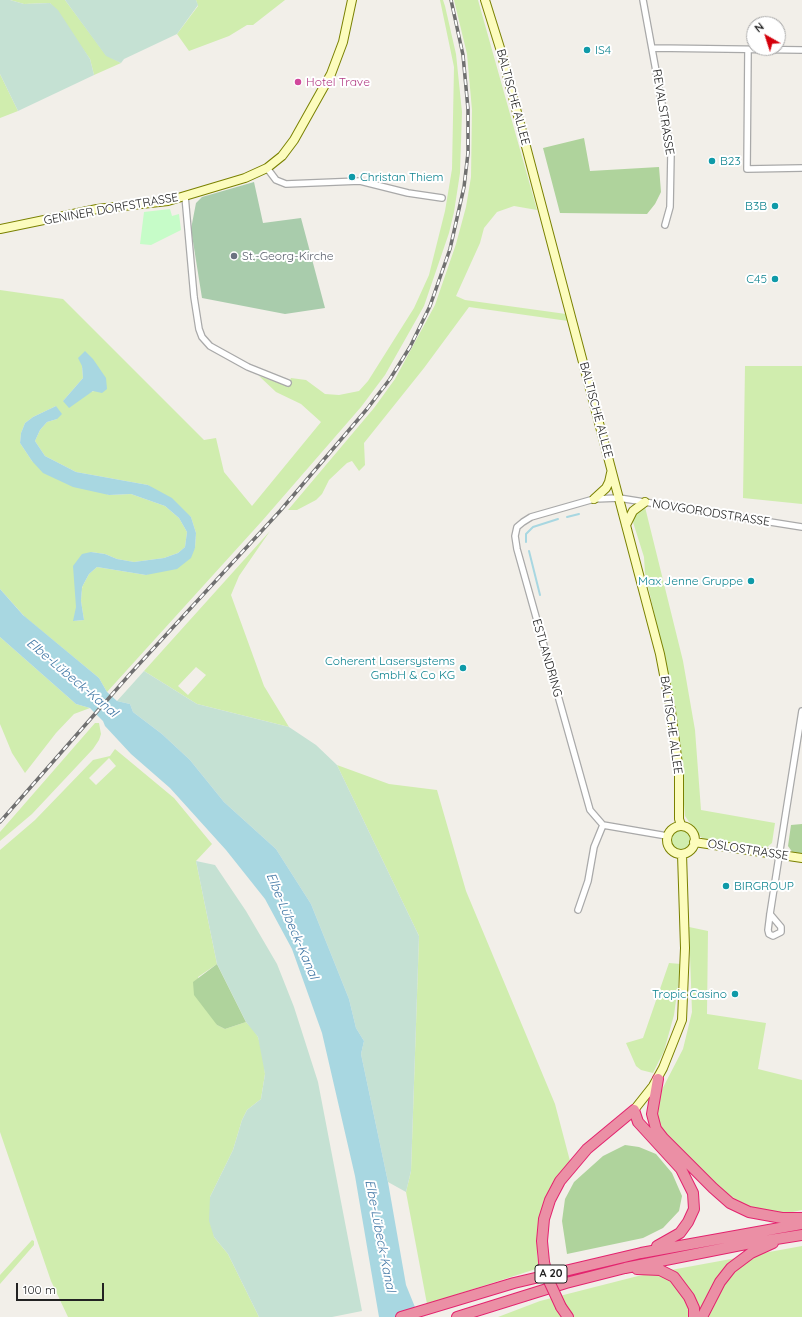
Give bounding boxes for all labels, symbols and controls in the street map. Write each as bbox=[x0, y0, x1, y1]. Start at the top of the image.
north arrow bbox=[746, 16, 786, 56]
text: N bbox=[752, 19, 767, 35]
place label: IS4 bbox=[595, 43, 611, 57]
marker: IS4 bbox=[582, 45, 592, 55]
street label: BALTISCHE ALLEE bbox=[493, 47, 533, 147]
street label: REVALSTRASSE bbox=[649, 68, 677, 156]
place label: Hotel Trave bbox=[306, 75, 370, 89]
marker: Hotel Trave bbox=[293, 77, 303, 87]
place label: B23 bbox=[720, 154, 741, 168]
marker: B23 bbox=[707, 156, 717, 166]
place label: Christan Thiem bbox=[360, 170, 443, 184]
marker: Christan Thiem bbox=[347, 172, 357, 182]
street label: GENINER DORFSTRASSE bbox=[43, 190, 179, 228]
place label: B3B bbox=[745, 199, 767, 213]
marker: B3B bbox=[770, 201, 780, 211]
place label: St.-Georg-Kirche bbox=[242, 249, 333, 263]
marker: St.-Georg-Kirche bbox=[229, 251, 239, 261]
place label: C45 bbox=[746, 272, 767, 286]
marker: C45 bbox=[770, 274, 780, 284]
street label: BALTISCHE ALLEE bbox=[576, 360, 616, 460]
street label: NOVGORODSTRASSE bbox=[651, 497, 771, 529]
place label: Max Jenne Gruppe bbox=[638, 574, 743, 588]
marker: Max Jenne Gruppe bbox=[746, 576, 756, 586]
street label: ESTLANDRING bbox=[529, 617, 565, 699]
water label: Elbe-Lübeck-Kanal bbox=[23, 635, 121, 721]
place label: Coherent Lasersystems GmbH & Co KG bbox=[325, 654, 455, 682]
marker: Coherent Lasersystems GmbH & Co KG bbox=[458, 663, 468, 673]
street label: BALTISCHE ALLEE bbox=[657, 675, 685, 775]
street label: OSLOSTRASSE bbox=[707, 837, 789, 863]
water label: Elbe-Lübeck-Kanal bbox=[263, 870, 321, 982]
place label: BIRGROUP bbox=[734, 879, 794, 893]
marker: BIRGROUP bbox=[721, 881, 731, 891]
place label: Tropic Casino bbox=[652, 987, 727, 1001]
marker: Tropic Casino bbox=[730, 989, 740, 999]
water label: Elbe-Lübeck-Kanal bbox=[361, 1179, 399, 1293]
road number: A 20 bbox=[535, 1265, 567, 1283]
scale bar bbox=[18, 1275, 106, 1301]
text: 100 m bbox=[23, 1282, 56, 1297]

